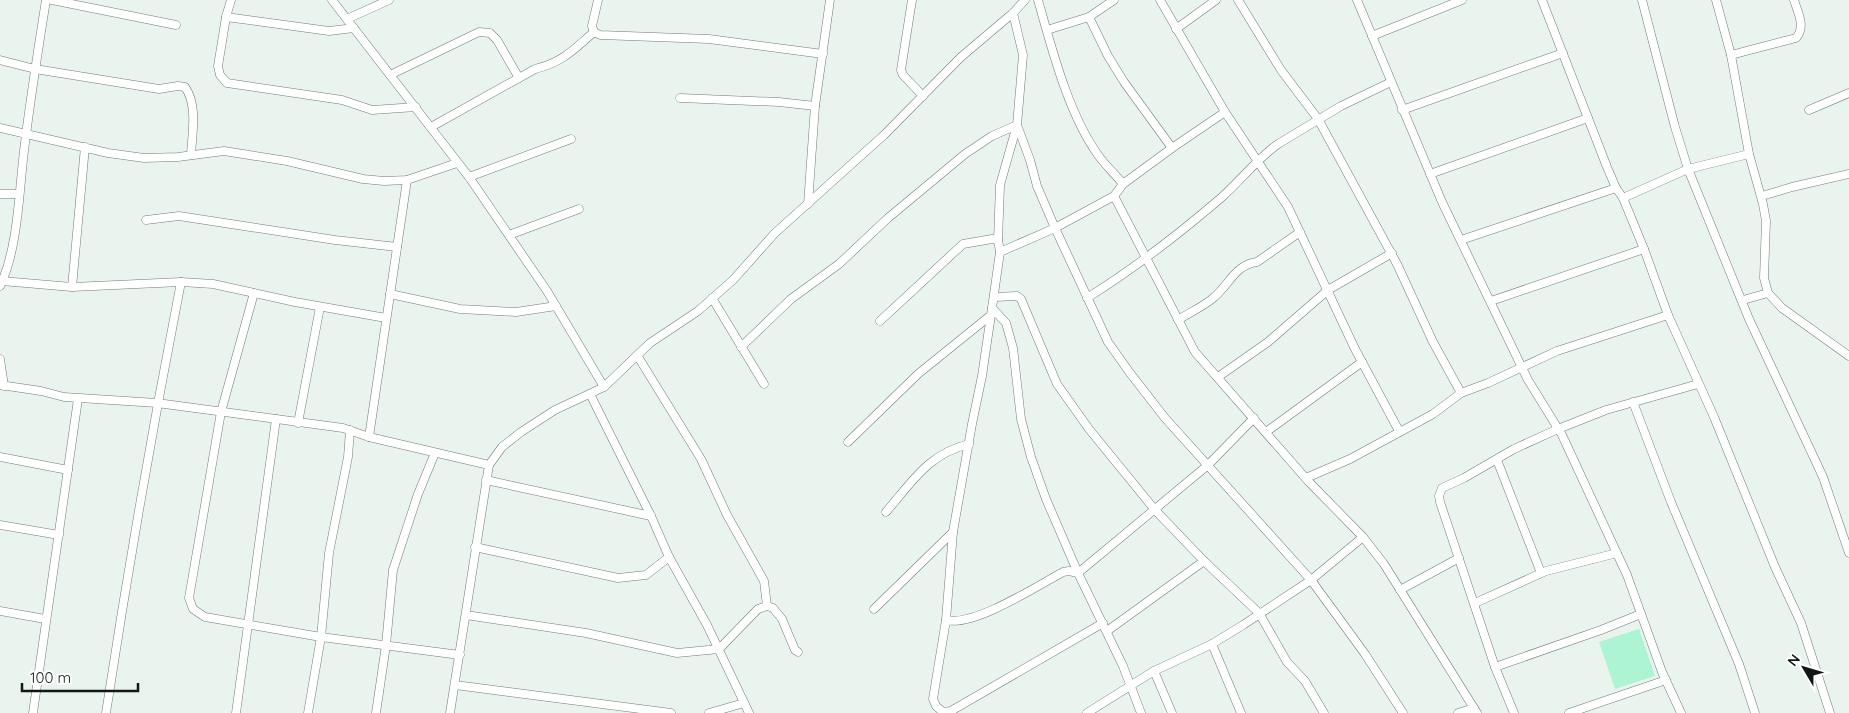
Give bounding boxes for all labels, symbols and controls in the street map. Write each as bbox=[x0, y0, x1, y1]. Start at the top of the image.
north arrow bbox=[1779, 643, 1829, 693]
text: N bbox=[1783, 650, 1804, 670]
scale bar bbox=[22, 660, 139, 692]
text: 100 m bbox=[30, 668, 71, 687]

